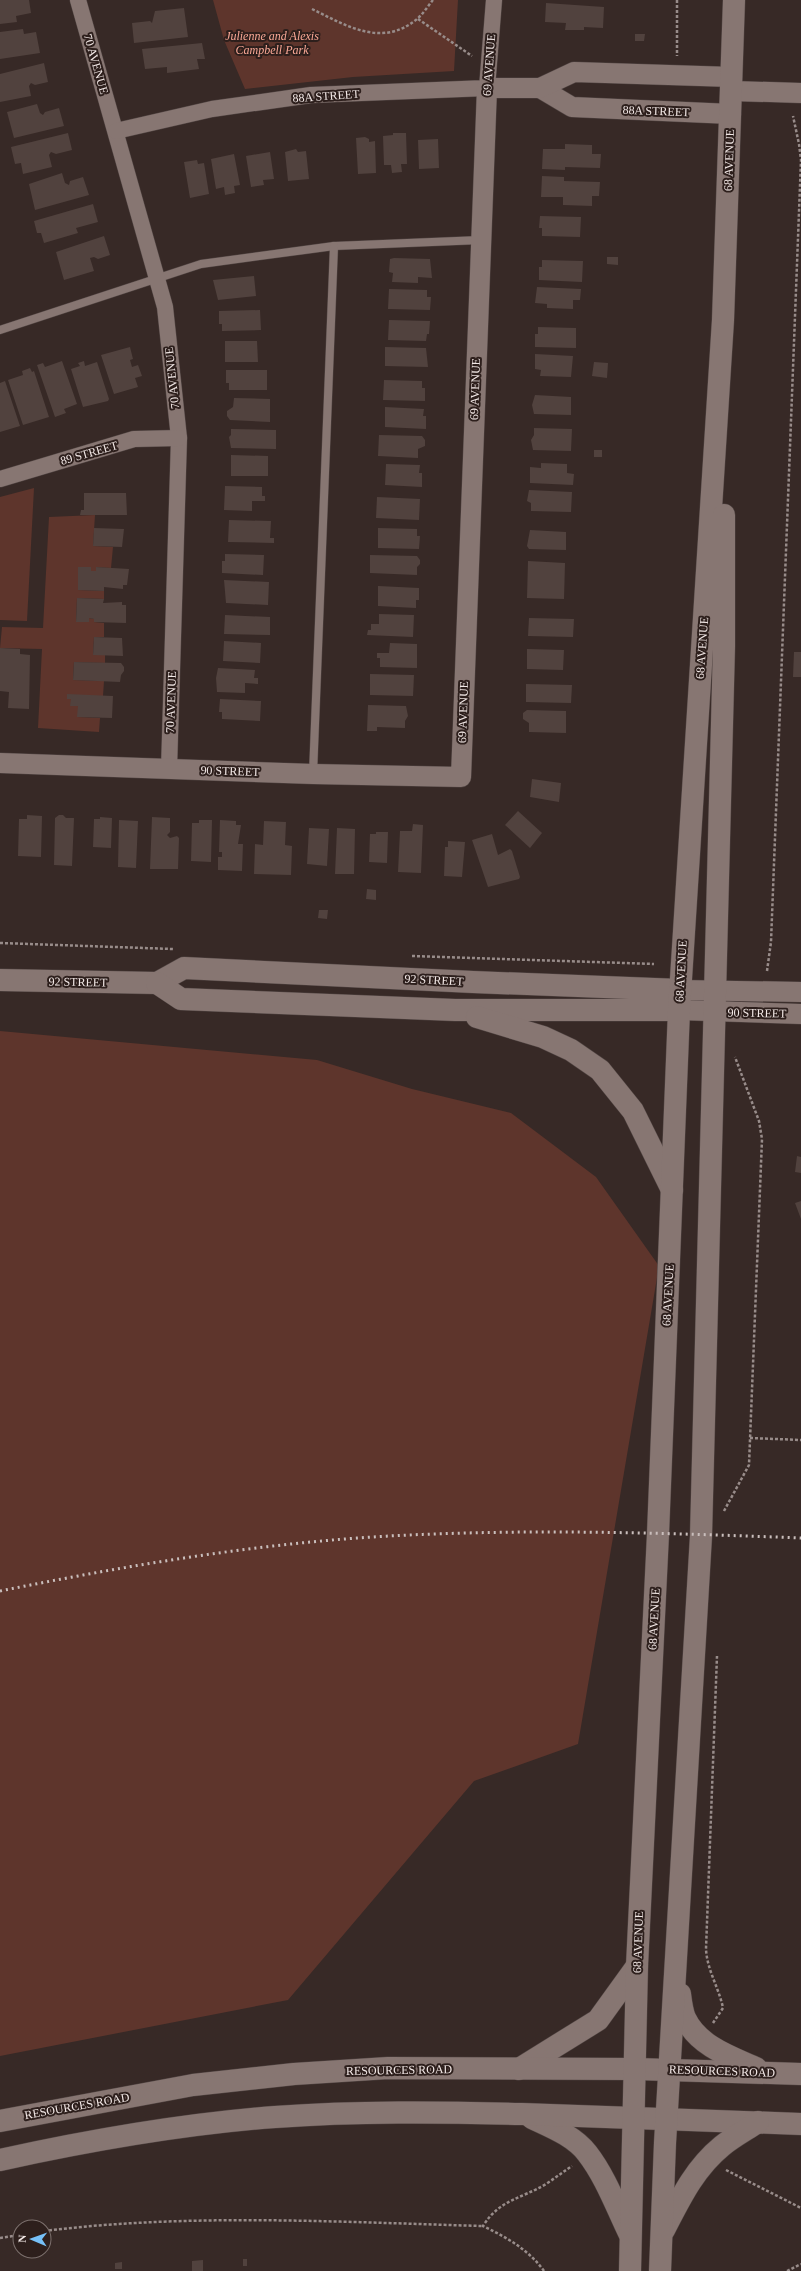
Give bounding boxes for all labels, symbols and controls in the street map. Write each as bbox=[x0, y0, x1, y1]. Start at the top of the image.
park label: Julienne and Alexis Campbell Park bbox=[225, 29, 319, 57]
street label: 70 AVENUE bbox=[81, 32, 111, 96]
street label: 69 AVENUE bbox=[480, 34, 498, 96]
street label: 88A STREET bbox=[292, 87, 361, 105]
street label: 88A STREET bbox=[622, 103, 690, 119]
street label: 68 AVENUE bbox=[721, 129, 737, 191]
street label: 70 AVENUE bbox=[162, 346, 182, 410]
street label: 69 AVENUE bbox=[467, 358, 483, 420]
street label: 89 STREET bbox=[59, 438, 120, 468]
street label: 68 AVENUE bbox=[693, 617, 711, 679]
street label: 70 AVENUE bbox=[163, 671, 179, 733]
street label: 69 AVENUE bbox=[455, 681, 471, 743]
street label: 90 STREET bbox=[200, 763, 260, 779]
street label: 68 AVENUE bbox=[672, 940, 690, 1002]
street label: 92 STREET bbox=[404, 971, 464, 989]
street label: 92 STREET bbox=[48, 974, 108, 990]
street label: 90 STREET bbox=[727, 1005, 787, 1021]
street label: 68 AVENUE bbox=[659, 1264, 677, 1326]
street label: 68 AVENUE bbox=[645, 1588, 663, 1650]
street label: 68 AVENUE bbox=[630, 1911, 646, 1973]
street label: RESOURCES ROAD bbox=[346, 2062, 453, 2078]
street label: RESOURCES ROAD bbox=[669, 2062, 776, 2080]
street label: RESOURCES ROAD bbox=[23, 2090, 131, 2122]
north arrow bbox=[12, 2219, 52, 2259]
text: N bbox=[16, 2234, 28, 2243]

